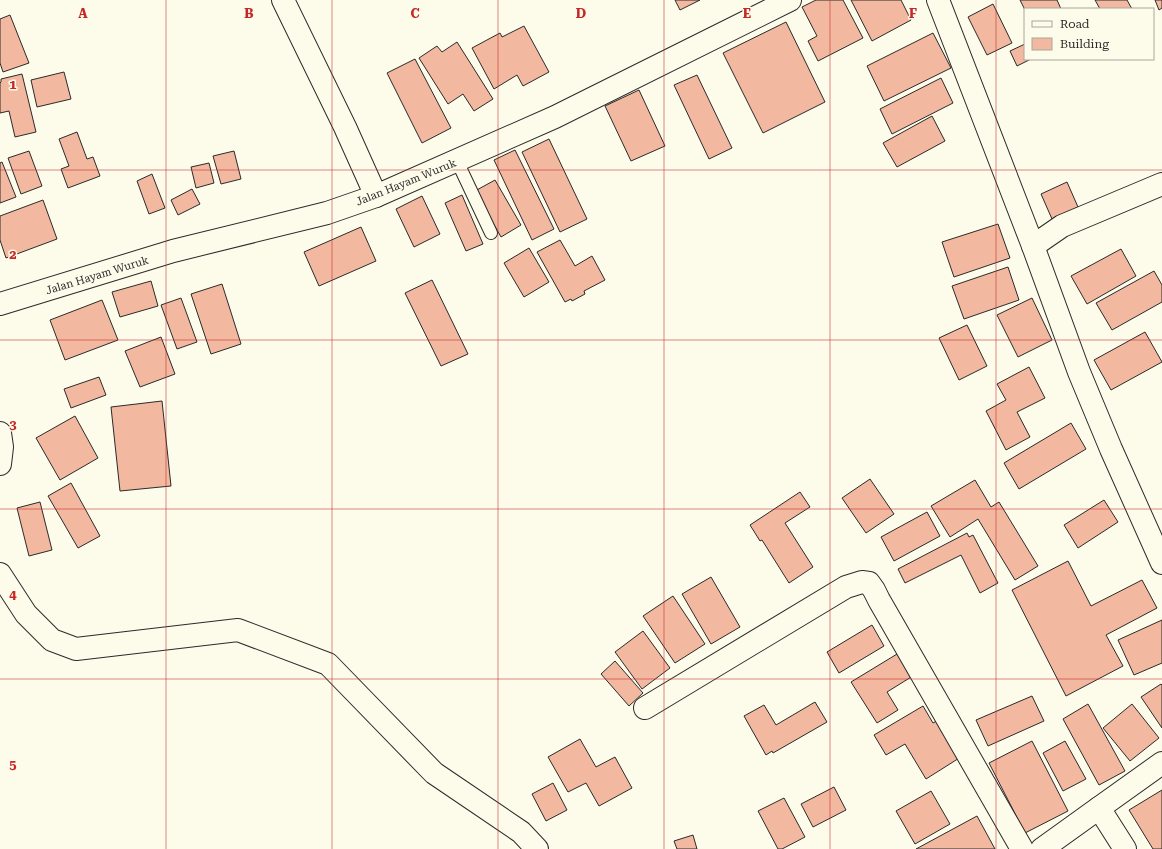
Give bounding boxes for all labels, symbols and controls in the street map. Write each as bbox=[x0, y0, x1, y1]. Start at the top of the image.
text: A bbox=[78, 6, 88, 21]
text: B bbox=[244, 6, 254, 21]
text: C bbox=[410, 6, 420, 21]
text: D bbox=[576, 6, 586, 21]
text: E bbox=[743, 6, 751, 21]
text: F bbox=[909, 6, 917, 21]
legend bbox=[1024, 8, 1154, 60]
text: Road bbox=[1060, 17, 1090, 31]
text: Building bbox=[1060, 37, 1109, 51]
text: 1 bbox=[9, 77, 17, 92]
street label: Jalan Hayam Wuruk bbox=[354, 156, 458, 209]
text: 2 bbox=[9, 247, 17, 262]
street label: Jalan Hayam Wuruk bbox=[44, 254, 150, 297]
text: 3 bbox=[9, 417, 17, 432]
text: 4 bbox=[9, 587, 17, 602]
text: 5 bbox=[9, 757, 17, 772]

